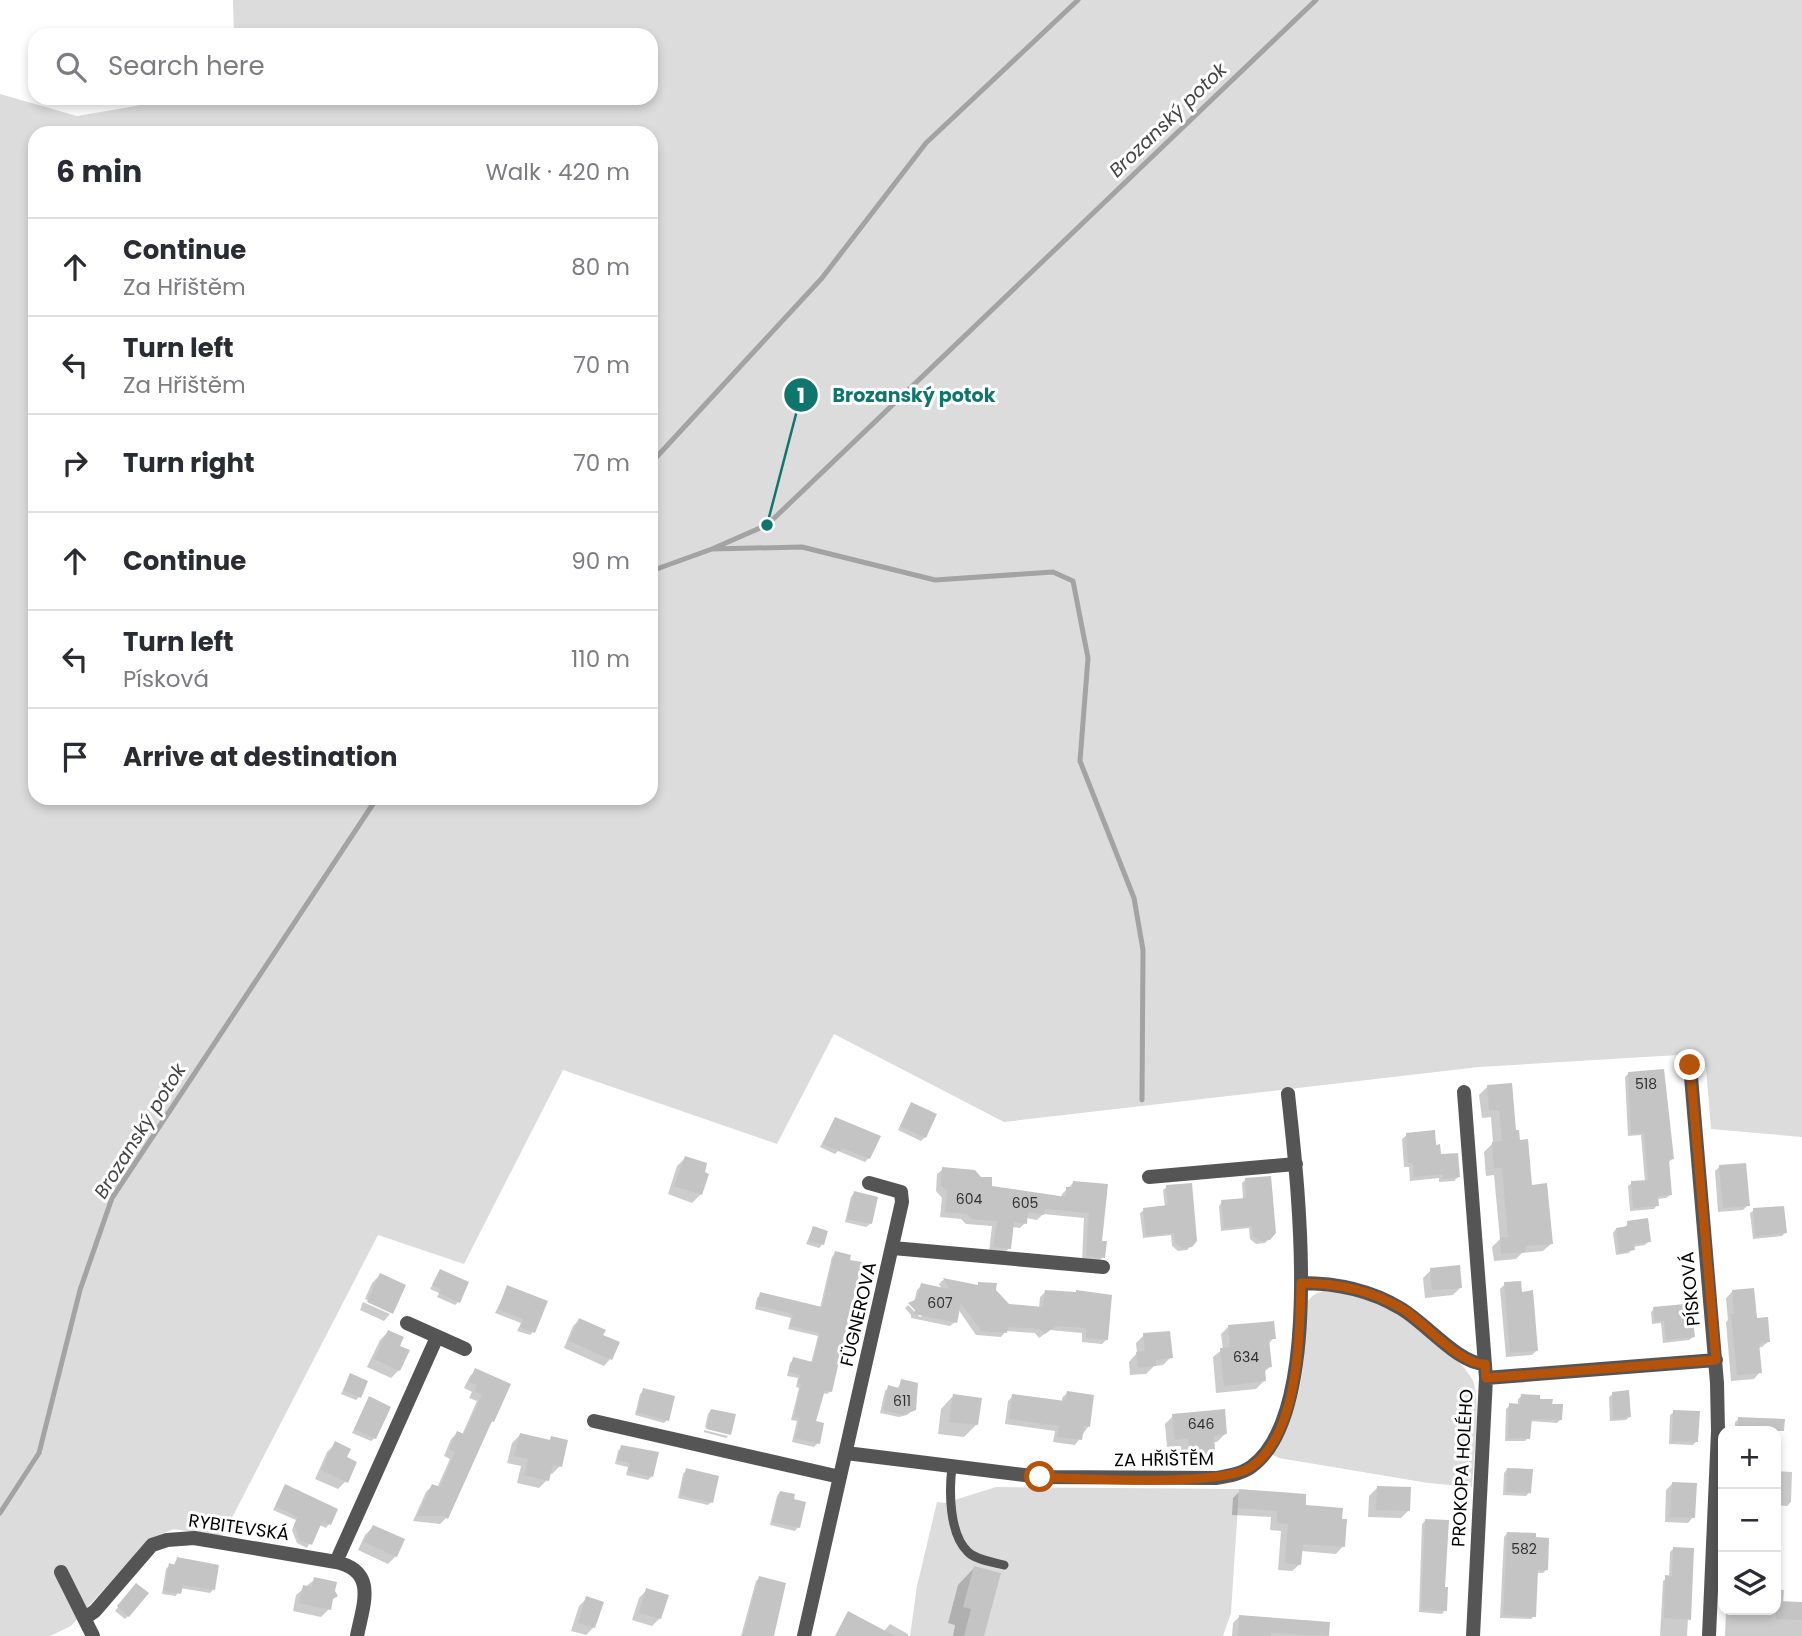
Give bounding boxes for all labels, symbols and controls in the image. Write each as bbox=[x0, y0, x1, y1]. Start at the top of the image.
search box bbox=[28, 28, 658, 105]
icon: search bbox=[52, 48, 90, 86]
text: Search here bbox=[108, 48, 265, 84]
water label: Brozanský potok bbox=[1103, 56, 1234, 183]
text: 6 min bbox=[56, 150, 142, 193]
text: Walk · 420 m bbox=[485, 156, 630, 188]
text: Continue bbox=[123, 232, 246, 268]
icon: ahead bbox=[56, 248, 94, 286]
text: 80 m bbox=[571, 251, 630, 283]
text: Za Hřištěm bbox=[123, 271, 246, 303]
text: Turn left bbox=[123, 330, 234, 366]
icon: left bbox=[56, 346, 94, 384]
text: 70 m bbox=[573, 349, 630, 381]
text: Za Hřištěm bbox=[123, 369, 246, 401]
callout: Brozanský potok bbox=[784, 375, 1010, 415]
text: 1 bbox=[797, 381, 805, 410]
text: Brozanský potok bbox=[833, 382, 996, 409]
icon: right bbox=[56, 444, 94, 482]
text: Turn right bbox=[123, 445, 255, 481]
text: 70 m bbox=[573, 447, 630, 479]
icon: ahead bbox=[56, 542, 94, 580]
text: Continue bbox=[123, 543, 246, 579]
text: 90 m bbox=[571, 545, 630, 577]
text: Turn left bbox=[123, 624, 234, 660]
icon: left bbox=[56, 640, 94, 678]
text: 110 m bbox=[571, 643, 630, 675]
text: Písková bbox=[123, 663, 209, 695]
icon: arrive bbox=[56, 738, 94, 776]
text: Arrive at destination bbox=[123, 739, 398, 775]
route end bbox=[1674, 1049, 1705, 1080]
water label: Brozanský potok bbox=[88, 1057, 193, 1204]
house number: 518 bbox=[1635, 1074, 1657, 1094]
house number: 604 bbox=[956, 1189, 982, 1209]
house number: 605 bbox=[1012, 1193, 1038, 1213]
street label: PÍSKOVÁ bbox=[1674, 1251, 1706, 1327]
street label: FÜGNEROVA bbox=[834, 1259, 882, 1369]
house number: 607 bbox=[927, 1293, 953, 1313]
house number: 634 bbox=[1233, 1347, 1259, 1367]
street label: PROKOPA HOLÉHO bbox=[1445, 1388, 1479, 1548]
house number: 611 bbox=[893, 1391, 911, 1411]
house number: 646 bbox=[1188, 1414, 1214, 1434]
map controls bbox=[1718, 1426, 1781, 1615]
button: + bbox=[1718, 1426, 1781, 1489]
street label: ZA HŘIŠTĚM bbox=[1114, 1446, 1214, 1472]
route start bbox=[1024, 1461, 1055, 1492]
button: − bbox=[1718, 1489, 1781, 1552]
street label: RYBITEVSKÁ bbox=[187, 1508, 291, 1546]
house number: 582 bbox=[1511, 1539, 1537, 1559]
button: layers bbox=[1718, 1552, 1781, 1615]

